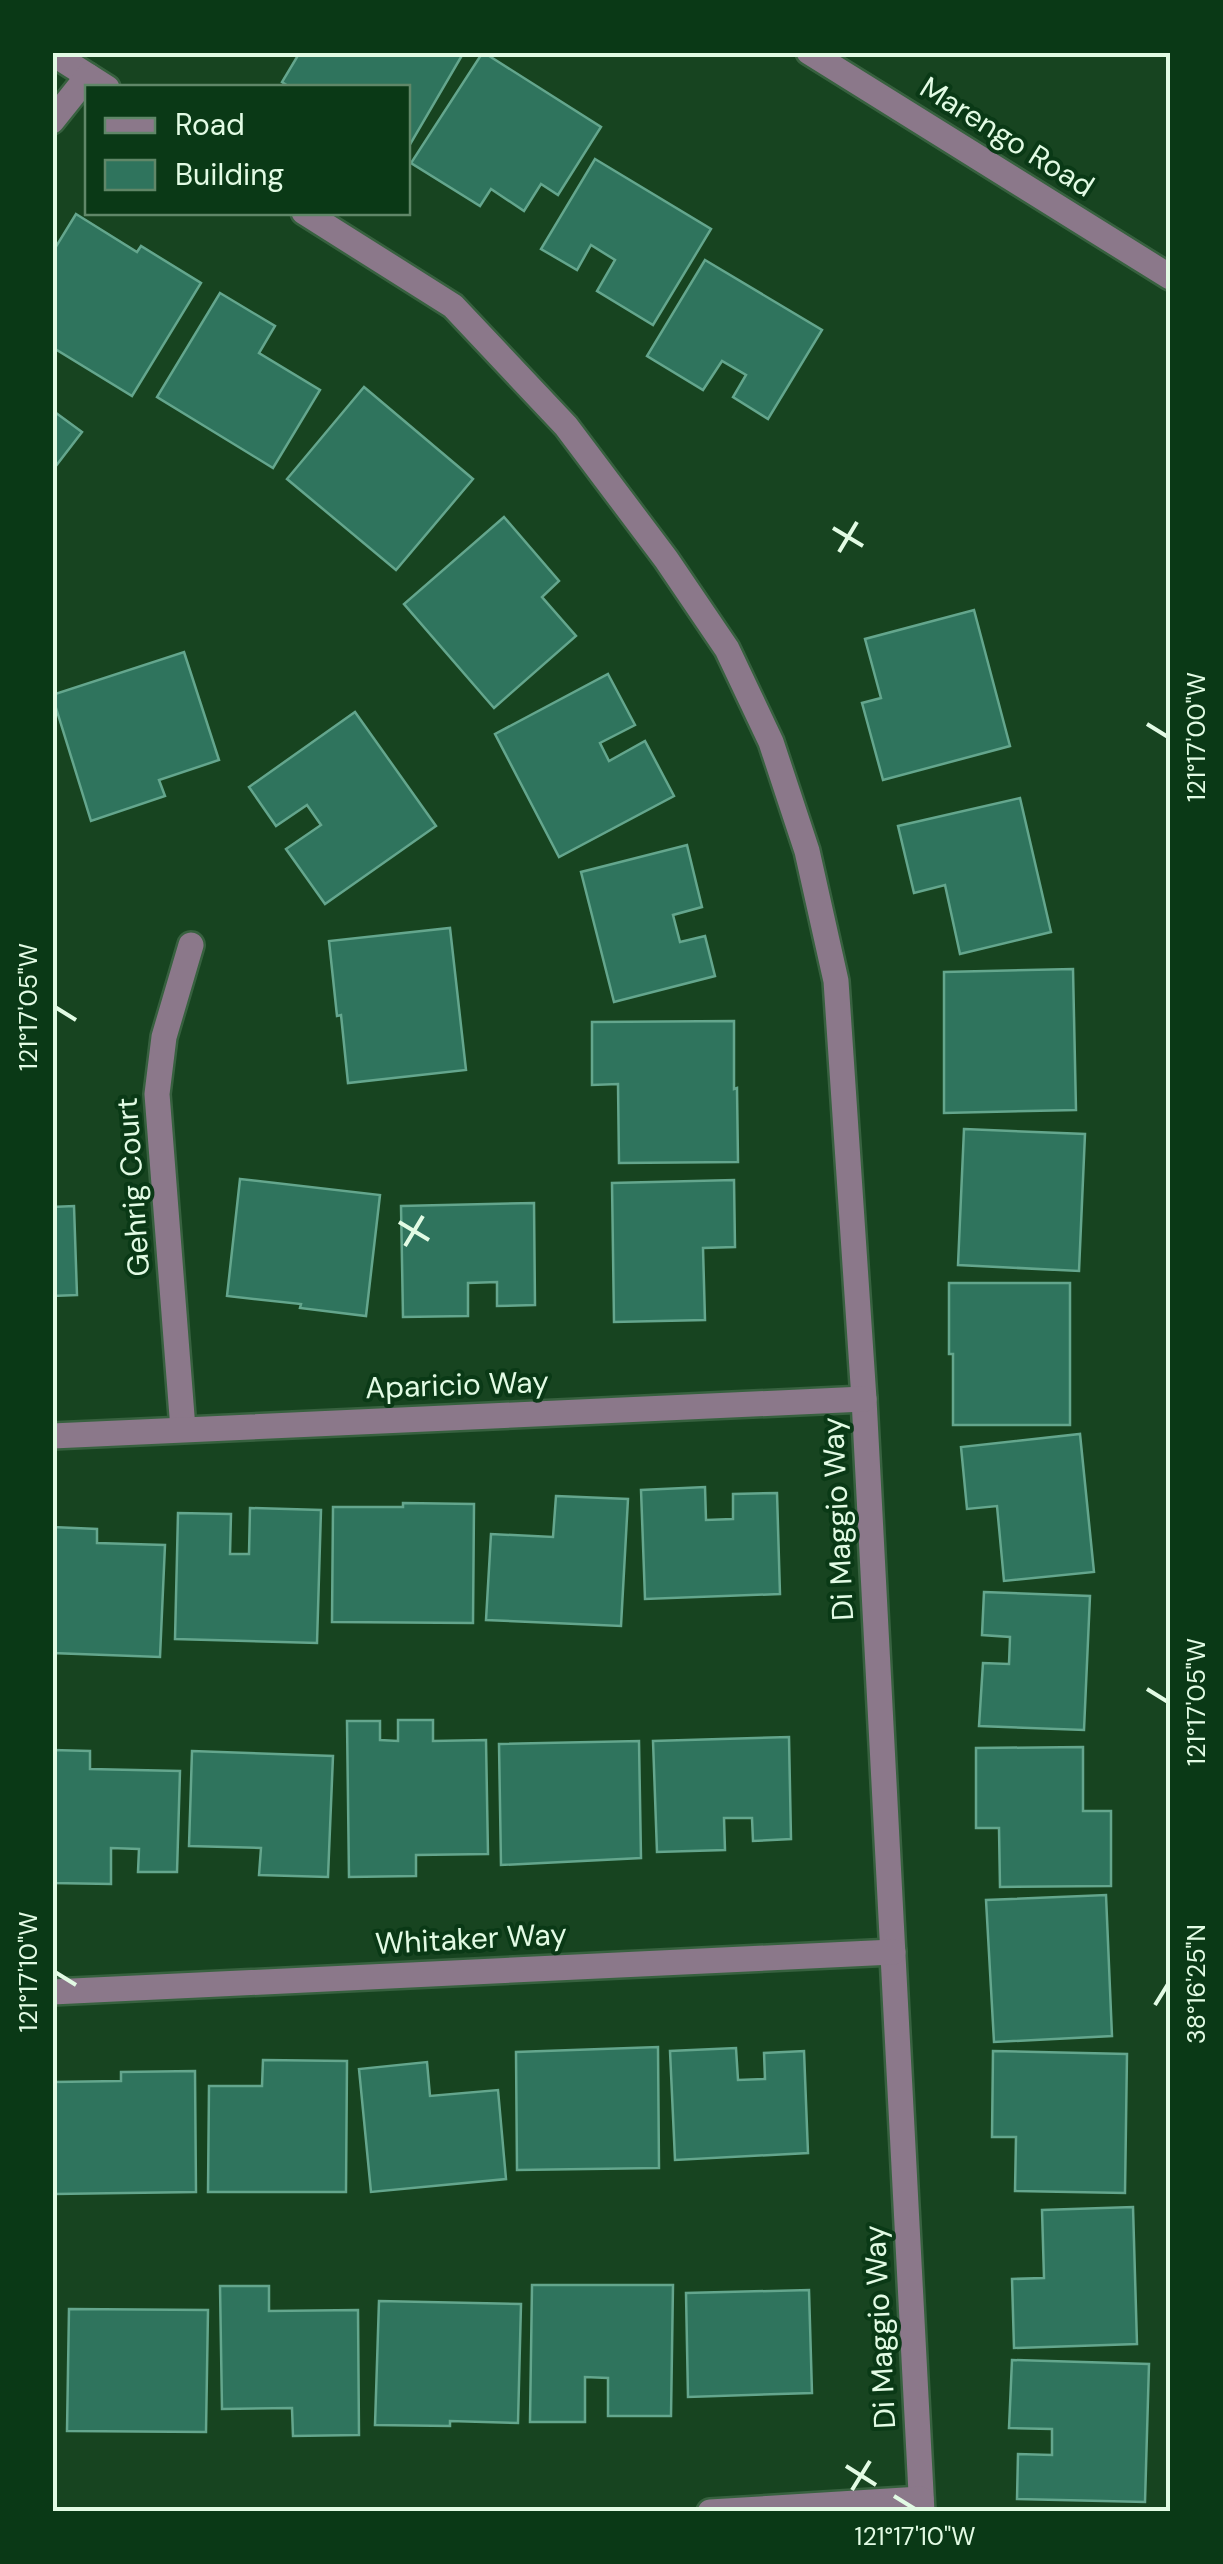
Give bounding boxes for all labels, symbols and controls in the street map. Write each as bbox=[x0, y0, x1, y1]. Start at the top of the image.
street label: Marengo Road bbox=[913, 68, 1102, 206]
legend bbox=[85, 85, 410, 215]
text: Road bbox=[175, 105, 245, 144]
text: Building bbox=[175, 155, 284, 194]
text: 121°17'00"W bbox=[1180, 672, 1213, 802]
text: 121°17'05"W bbox=[12, 943, 45, 1071]
street label: Gehrig Court bbox=[107, 1096, 158, 1278]
street label: Aparicio Way bbox=[365, 1362, 550, 1407]
street label: Di Maggio Way bbox=[813, 1416, 862, 1622]
text: 121°17'05"W bbox=[1180, 1638, 1213, 1766]
text: 121°17'10"W bbox=[12, 1912, 45, 2032]
street label: Whitaker Way bbox=[374, 1914, 568, 1963]
text: 38°16'25"N bbox=[1180, 1924, 1213, 2044]
street label: Di Maggio Way bbox=[855, 2224, 904, 2430]
text: 121°17'10"W bbox=[855, 2520, 975, 2553]

